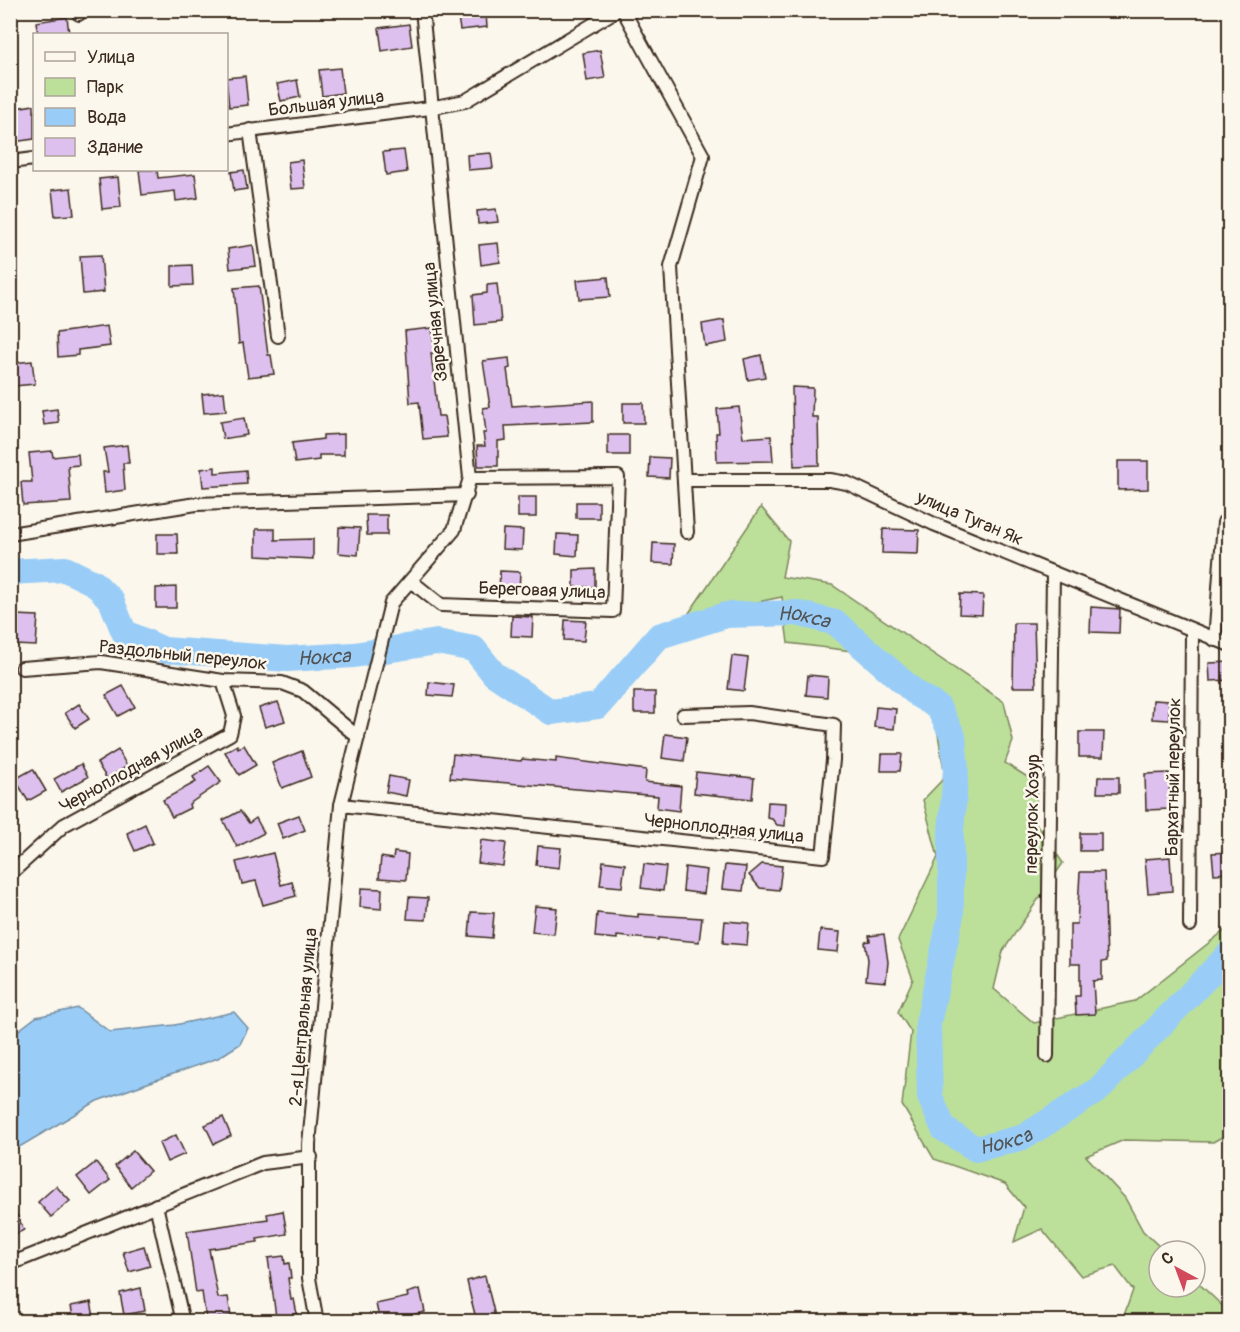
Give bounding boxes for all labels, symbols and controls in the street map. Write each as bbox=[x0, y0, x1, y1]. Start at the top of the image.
legend bbox=[33, 33, 228, 171]
text: Улица bbox=[87, 46, 135, 69]
text: Парк bbox=[87, 76, 124, 99]
street label: Большая улица bbox=[267, 85, 385, 122]
text: Вода bbox=[87, 106, 126, 129]
text: Здание bbox=[87, 136, 143, 159]
street label: Заречная улица bbox=[418, 261, 453, 383]
street label: улица Туган Як bbox=[912, 485, 1027, 551]
street label: Береговая улица bbox=[478, 577, 606, 604]
water label: Нокса bbox=[777, 601, 834, 634]
street label: Раздольный переулок bbox=[98, 635, 268, 676]
water label: Нокса bbox=[297, 643, 353, 671]
street label: Бархатный переулок bbox=[1161, 697, 1186, 857]
street label: Черноплодная улица bbox=[55, 720, 207, 818]
street label: переулок Хозур bbox=[1020, 754, 1045, 874]
street label: Черноплодная улица bbox=[643, 809, 805, 848]
street label: 2-я Центральная улица bbox=[284, 927, 323, 1107]
water label: Нокса bbox=[977, 1122, 1039, 1161]
north arrow bbox=[1147, 1239, 1207, 1299]
text: С bbox=[1158, 1248, 1178, 1269]

